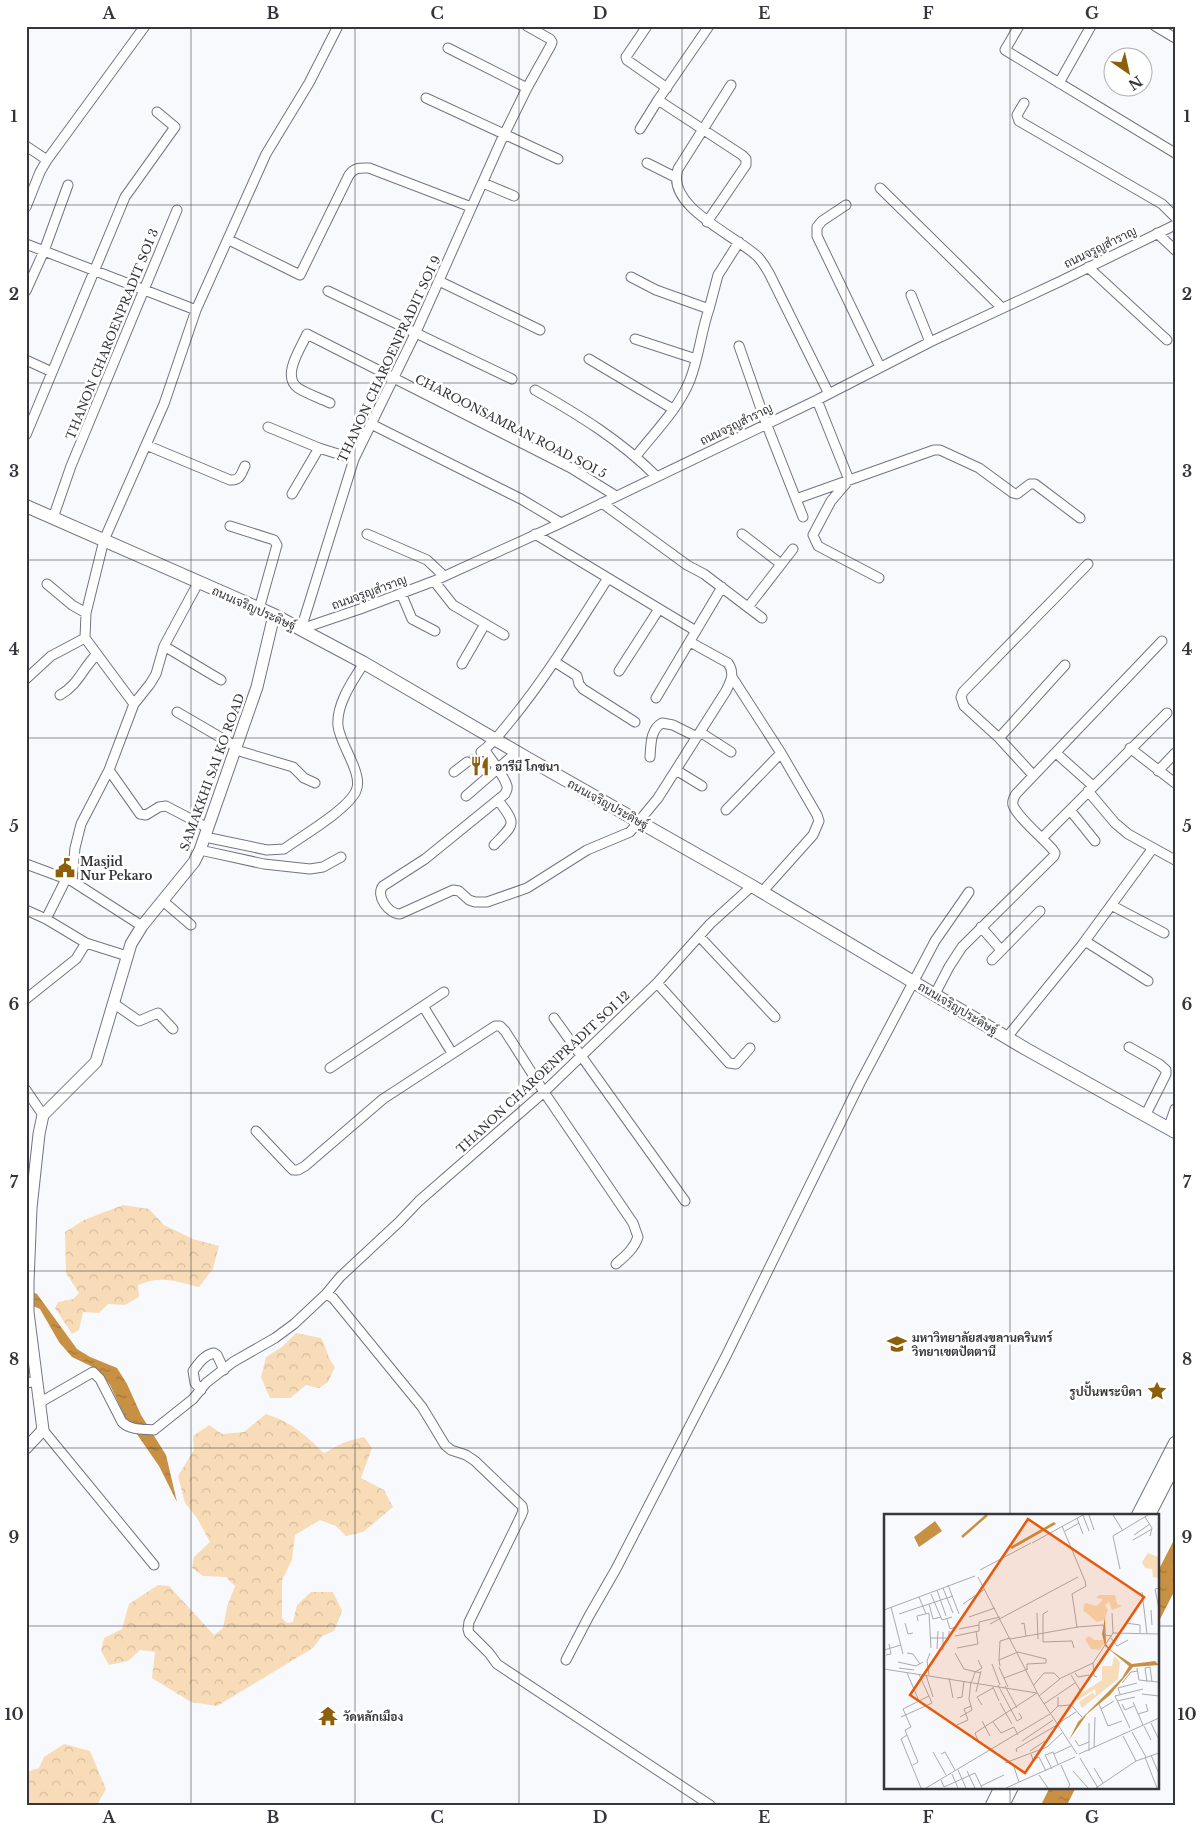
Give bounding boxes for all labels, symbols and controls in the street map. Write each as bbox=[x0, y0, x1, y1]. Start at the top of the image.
text: A bbox=[102, 3, 117, 23]
text: B bbox=[267, 3, 280, 23]
text: C bbox=[430, 3, 444, 23]
text: D bbox=[593, 3, 607, 23]
text: E bbox=[758, 3, 770, 23]
text: F bbox=[922, 3, 934, 23]
text: G bbox=[1085, 3, 1099, 23]
north arrow bbox=[1104, 48, 1154, 98]
text: N bbox=[1125, 72, 1146, 94]
text: 1 bbox=[11, 106, 18, 126]
text: 1 bbox=[1184, 106, 1191, 126]
street label: ถนนจรูญสำราญ bbox=[1061, 223, 1139, 272]
street label: THANON CHAROENPRADIT SOI 3 bbox=[63, 226, 161, 442]
street label: THANON CHAROENPRADIT SOI 9 bbox=[334, 253, 444, 465]
text: 2 bbox=[9, 284, 19, 304]
text: 2 bbox=[1182, 284, 1192, 304]
street label: CHAROONSAMRAN ROAD SOI 5 bbox=[413, 371, 610, 481]
street label: ถนนจรูญสำราญ bbox=[697, 400, 775, 449]
text: 3 bbox=[9, 461, 19, 481]
text: 3 bbox=[1182, 461, 1192, 481]
street label: ถนนจรูญสำราญ bbox=[329, 571, 409, 614]
street label: ถนนเจริญประดิษฐ์ bbox=[209, 583, 298, 634]
text: 4 bbox=[9, 639, 19, 659]
text: 4 bbox=[1182, 639, 1192, 659]
street label: SAMAKKHI SAI KO ROAD bbox=[177, 691, 247, 853]
restaurant icon: อารีนี โภชนา bbox=[469, 755, 491, 777]
place label: อารีนี โภชนา bbox=[495, 759, 560, 774]
street label: ถนนเจริญประดิษฐ์ bbox=[564, 776, 651, 833]
text: 5 bbox=[9, 816, 19, 836]
text: 5 bbox=[1182, 816, 1192, 836]
place label: Masjid Nur Pekaro bbox=[80, 854, 153, 883]
public building icon: Masjid Nur Pekaro bbox=[54, 857, 76, 879]
street label: ถนนเจริญประดิษฐ์ bbox=[915, 978, 1001, 1039]
street label: THANON CHAROENPRADIT SOI 12 bbox=[453, 988, 633, 1156]
text: 6 bbox=[9, 994, 20, 1014]
text: 6 bbox=[1182, 994, 1193, 1014]
text: 7 bbox=[10, 1172, 19, 1192]
text: 7 bbox=[1183, 1172, 1192, 1192]
place label: มหาวิทยาลัยสงขลานครินทร์ วิทยาเขตปัตตานี bbox=[911, 1330, 1054, 1359]
school or university icon: มหาวิทยาลัยสงขลานครินทร์ วิทยาเขตปัตตานี bbox=[886, 1333, 908, 1355]
text: 8 bbox=[9, 1349, 19, 1369]
text: 8 bbox=[1182, 1349, 1192, 1369]
place icon: รูปปั้นพระบิดา bbox=[1146, 1380, 1168, 1402]
place label: รูปปั้นพระบิดา bbox=[1069, 1381, 1142, 1400]
inset map bbox=[884, 1514, 1158, 1788]
text: 9 bbox=[9, 1527, 20, 1547]
text: 9 bbox=[1182, 1527, 1193, 1547]
text: 10 bbox=[4, 1704, 24, 1724]
text: 10 bbox=[1177, 1704, 1197, 1724]
temple icon: วัดหลักเมือง bbox=[317, 1705, 339, 1727]
place label: วัดหลักเมือง bbox=[343, 1709, 404, 1724]
text: A bbox=[102, 1807, 117, 1827]
text: B bbox=[267, 1807, 280, 1827]
text: C bbox=[430, 1807, 444, 1827]
text: D bbox=[593, 1807, 607, 1827]
text: E bbox=[758, 1807, 770, 1827]
text: F bbox=[922, 1807, 934, 1827]
text: G bbox=[1085, 1807, 1099, 1827]

